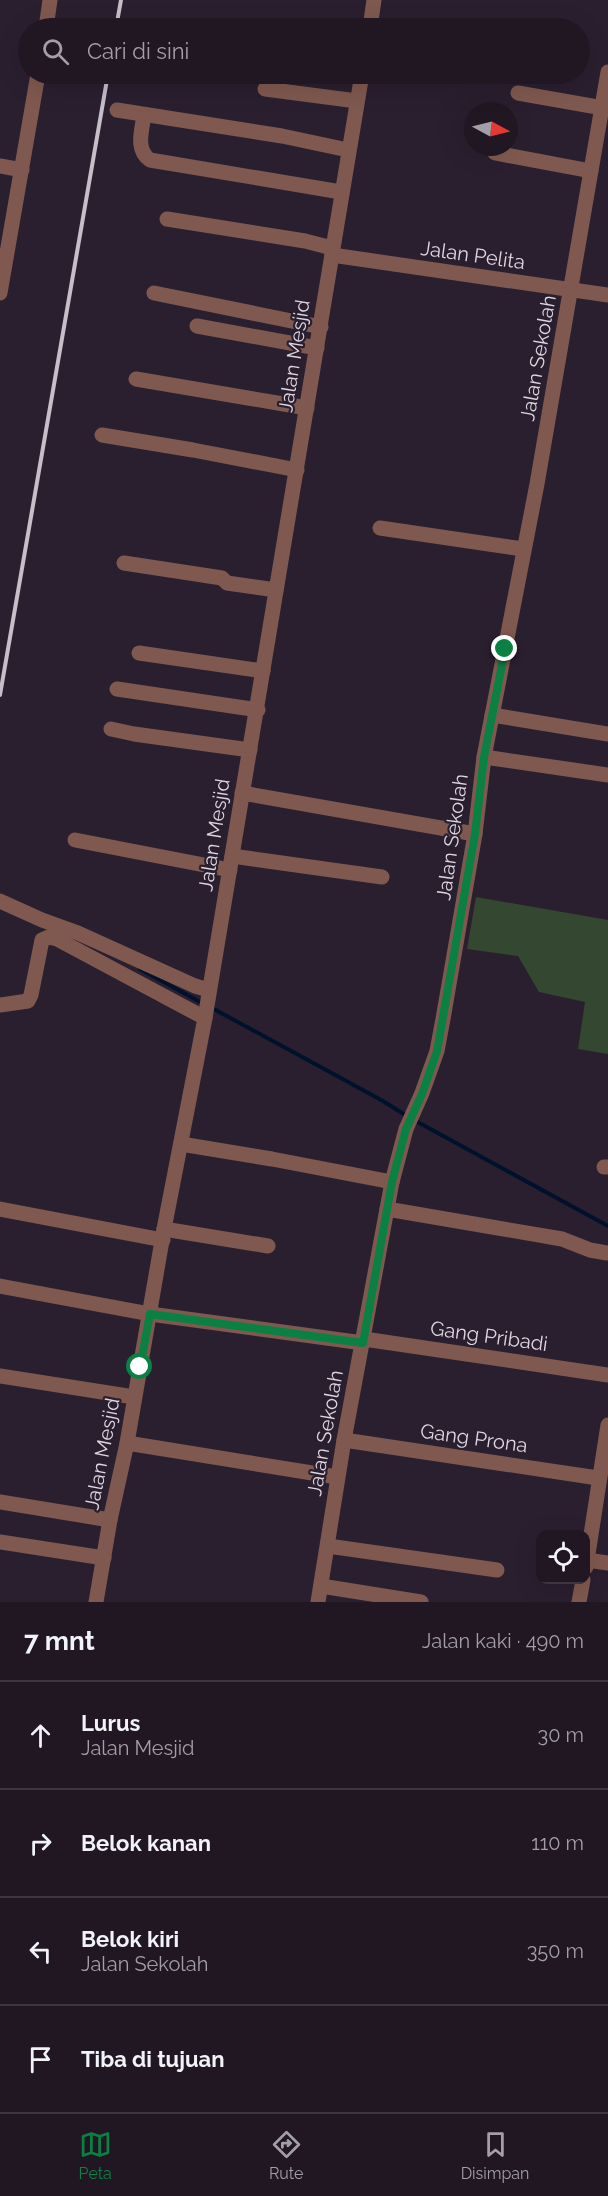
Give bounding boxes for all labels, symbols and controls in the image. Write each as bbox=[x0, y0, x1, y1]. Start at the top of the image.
search box bbox=[18, 18, 590, 84]
icon: search bbox=[39, 35, 72, 68]
text: Cari di sini bbox=[87, 38, 189, 64]
north arrow bbox=[464, 102, 518, 156]
street label: Jalan Pelita bbox=[419, 236, 527, 274]
street label: Jalan Sekolah bbox=[515, 293, 561, 423]
street label: Jalan Mesjid bbox=[273, 298, 315, 414]
route end bbox=[491, 635, 517, 661]
street label: Jalan Sekolah bbox=[431, 772, 473, 902]
street label: Jalan Mesjid bbox=[193, 777, 235, 893]
street label: Gang Pribadi bbox=[429, 1316, 549, 1356]
route start bbox=[126, 1353, 152, 1379]
street label: Jalan Sekolah bbox=[302, 1368, 348, 1498]
street label: Jalan Mesjid bbox=[79, 1396, 125, 1512]
street label: Gang Prona bbox=[419, 1419, 529, 1457]
map controls bbox=[536, 1530, 590, 1584]
button: locate bbox=[536, 1530, 590, 1584]
text: 7 mnt bbox=[24, 1626, 95, 1656]
text: Jalan kaki · 490 m bbox=[422, 1629, 584, 1653]
text: Lurus bbox=[81, 1710, 140, 1736]
icon: ahead bbox=[24, 1719, 57, 1752]
text: 30 m bbox=[538, 1723, 584, 1747]
text: Jalan Mesjid bbox=[81, 1736, 195, 1760]
icon: right bbox=[24, 1827, 57, 1860]
text: Belok kanan bbox=[81, 1830, 211, 1856]
text: 110 m bbox=[531, 1831, 584, 1855]
text: Belok kiri bbox=[81, 1926, 179, 1952]
icon: left bbox=[24, 1935, 57, 1968]
text: 350 m bbox=[527, 1939, 584, 1963]
text: Jalan Sekolah bbox=[81, 1952, 208, 1976]
icon: arrive bbox=[24, 2043, 57, 2076]
text: Tiba di tujuan bbox=[81, 2046, 224, 2072]
tab: Peta bbox=[79, 2128, 112, 2183]
tab: Rute bbox=[269, 2128, 303, 2183]
tab: Disimpan bbox=[461, 2128, 529, 2183]

